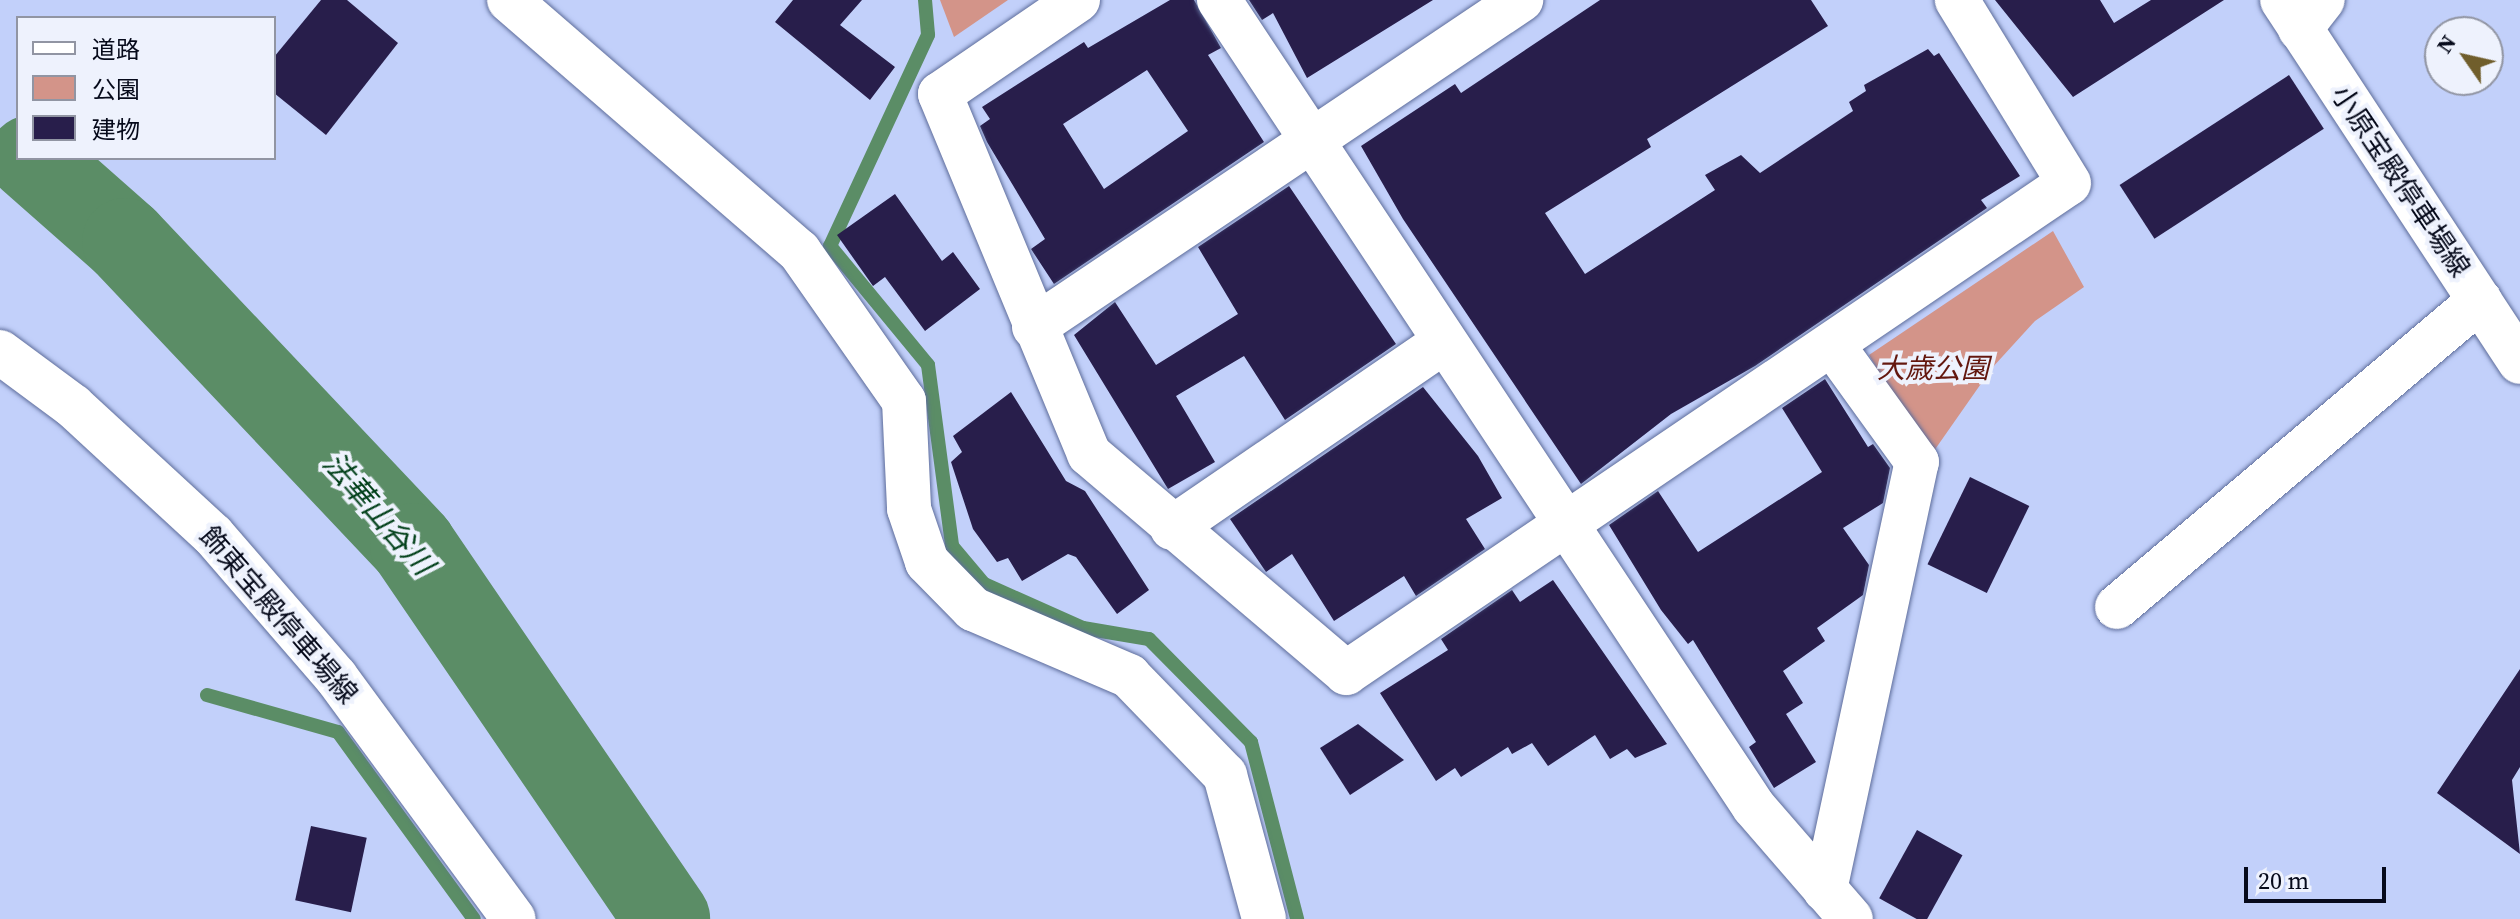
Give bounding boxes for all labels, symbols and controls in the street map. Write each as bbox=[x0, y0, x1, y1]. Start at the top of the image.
legend bbox=[16, 16, 276, 160]
north arrow bbox=[2424, 16, 2504, 96]
text: N bbox=[2429, 29, 2463, 59]
text: 道路 bbox=[92, 33, 140, 66]
text: 公園 bbox=[92, 73, 140, 106]
street label: 小原宝殿停車場線 bbox=[2324, 79, 2478, 283]
text: 建物 bbox=[92, 113, 140, 146]
park label: 大歳公園 bbox=[1877, 351, 1989, 385]
water label: 法華山谷川 bbox=[315, 446, 441, 582]
street label: 飾東宝殿停車場線 bbox=[193, 519, 365, 711]
scale bar bbox=[2248, 851, 2390, 901]
text: 20 m bbox=[2258, 864, 2309, 897]

